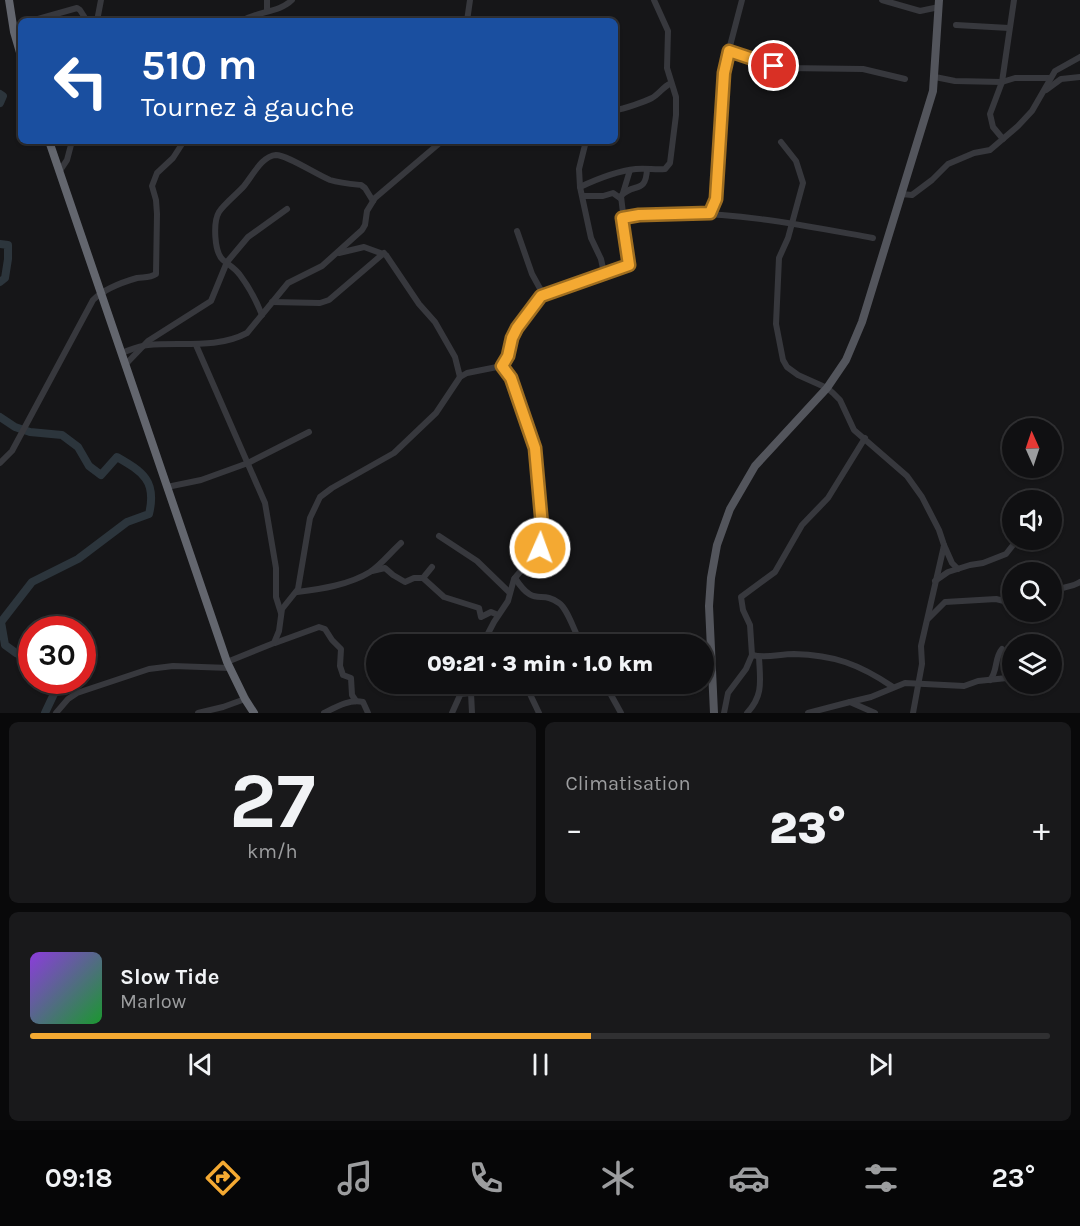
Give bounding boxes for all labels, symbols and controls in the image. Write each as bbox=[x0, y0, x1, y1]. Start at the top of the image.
text: 510 m bbox=[141, 40, 257, 90]
pin bbox=[748, 40, 799, 91]
icon: left bbox=[42, 42, 120, 120]
icon: arrive bbox=[757, 49, 790, 82]
text: Tournez à gauche bbox=[141, 91, 354, 123]
north arrow bbox=[1002, 418, 1062, 478]
map controls bbox=[1002, 418, 1062, 694]
button: sound bbox=[1002, 490, 1062, 550]
position arrow bbox=[508, 516, 572, 580]
button: search bbox=[1002, 562, 1062, 622]
speed limit sign: 30 bbox=[18, 616, 96, 694]
button: layers bbox=[1002, 634, 1062, 694]
text: 09:21 · 3 min · 1.0 km bbox=[427, 651, 653, 677]
text: 27 bbox=[229, 755, 315, 847]
text: Climatisation bbox=[566, 772, 691, 795]
text: 23° bbox=[769, 802, 847, 854]
text: − bbox=[566, 810, 583, 848]
text: + bbox=[1033, 810, 1050, 848]
text: km/h bbox=[247, 840, 298, 863]
text: Slow Tide bbox=[120, 964, 220, 990]
text: Marlow bbox=[120, 990, 186, 1013]
icon: previous bbox=[184, 1048, 217, 1081]
icon: pause bbox=[524, 1048, 557, 1081]
icon: next bbox=[864, 1048, 897, 1081]
icon: directions bbox=[202, 1157, 244, 1199]
icon: music bbox=[334, 1157, 376, 1199]
icon: phone bbox=[465, 1157, 507, 1199]
icon: climate bbox=[597, 1157, 639, 1199]
icon: car bbox=[728, 1157, 770, 1199]
icon: filters bbox=[860, 1157, 902, 1199]
text: 09:18 bbox=[45, 1162, 113, 1194]
text: 23° bbox=[992, 1162, 1035, 1194]

